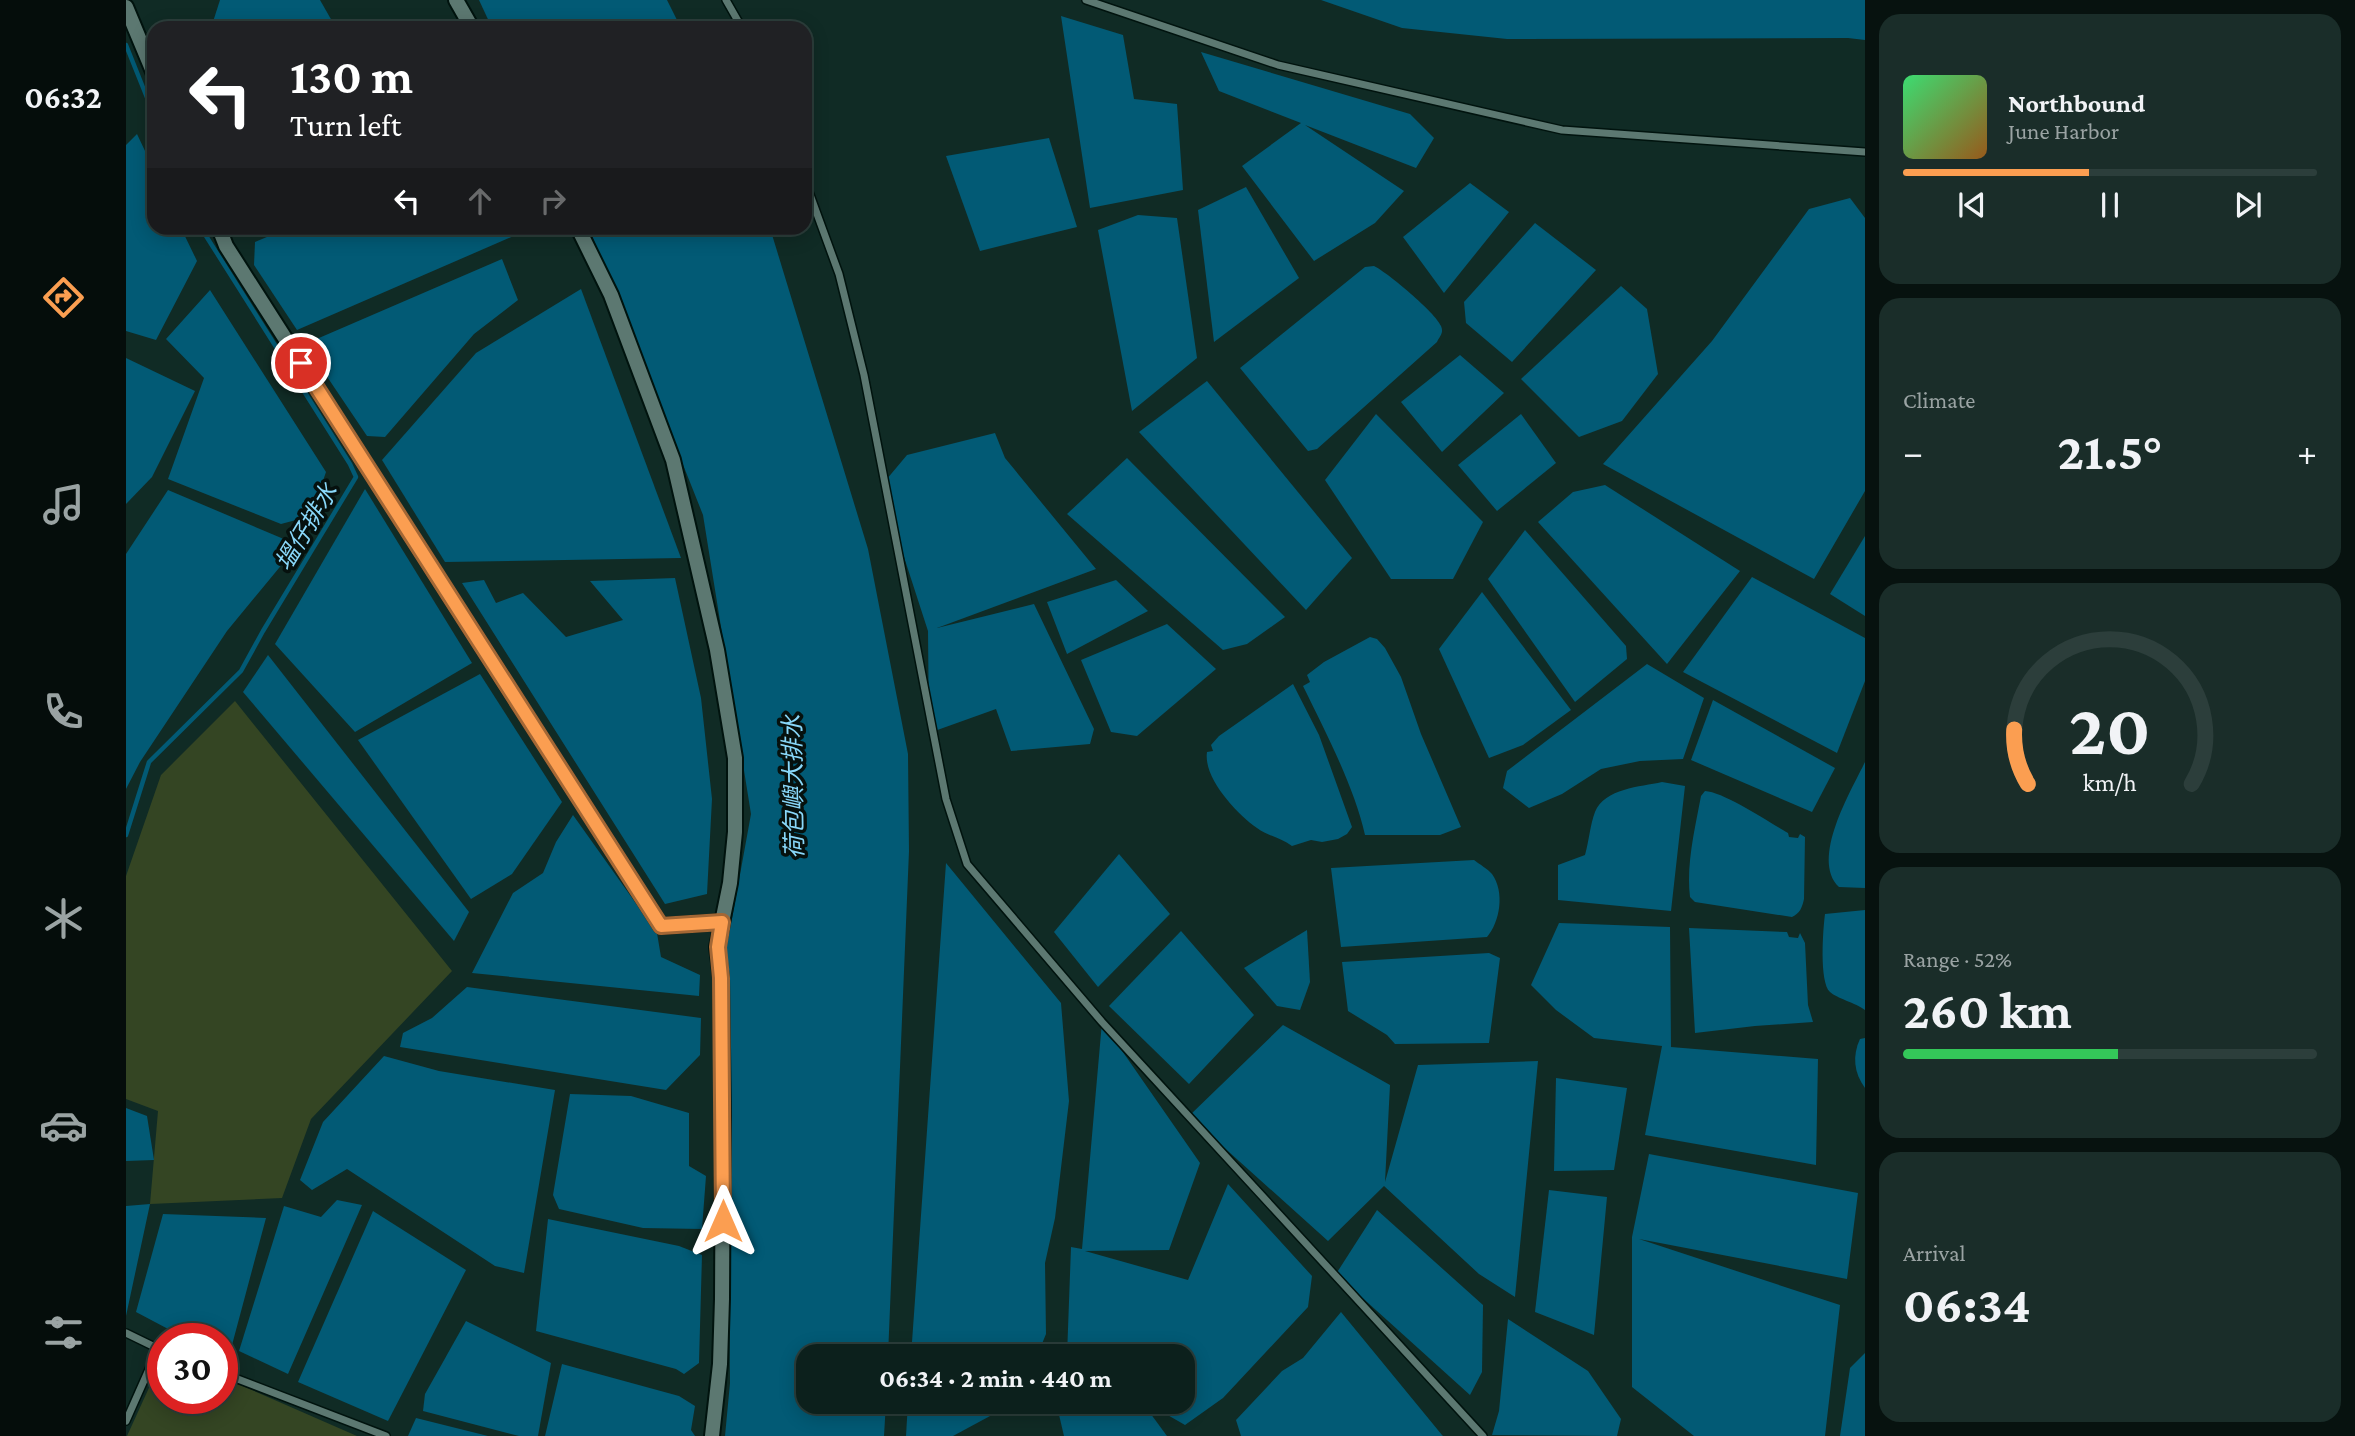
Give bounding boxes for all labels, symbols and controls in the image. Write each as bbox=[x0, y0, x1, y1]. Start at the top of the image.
icon: left bbox=[175, 49, 266, 140]
text: 130 m bbox=[290, 49, 413, 104]
text: 06:32 bbox=[24, 79, 102, 115]
text: Northbound bbox=[2008, 89, 2145, 118]
text: Turn left bbox=[290, 107, 401, 143]
text: June Harbor bbox=[2008, 118, 2119, 144]
icon: left bbox=[388, 182, 426, 220]
icon: ahead bbox=[461, 182, 499, 220]
icon: right bbox=[534, 182, 572, 220]
icon: previous bbox=[1953, 186, 1991, 224]
icon: pause bbox=[2091, 186, 2129, 224]
icon: next bbox=[2229, 186, 2267, 224]
icon: directions bbox=[39, 273, 88, 322]
pin bbox=[271, 333, 331, 393]
icon: arrive bbox=[282, 344, 320, 382]
text: Climate bbox=[1903, 387, 1975, 413]
text: 21.5° bbox=[2058, 422, 2163, 480]
text: − bbox=[1903, 431, 1923, 473]
text: + bbox=[2297, 431, 2317, 473]
water label: 塭仔排水 bbox=[270, 478, 343, 575]
icon: music bbox=[39, 480, 88, 529]
icon: phone bbox=[39, 687, 88, 736]
text: 20 bbox=[2069, 689, 2151, 770]
water label: 荷包嶼大排水 bbox=[778, 714, 808, 859]
text: km/h bbox=[2083, 769, 2137, 796]
icon: climate bbox=[39, 894, 88, 943]
text: Range · 52% bbox=[1903, 946, 2012, 972]
text: 260 km bbox=[1903, 981, 2072, 1039]
icon: car bbox=[39, 1101, 88, 1150]
position arrow bbox=[686, 1184, 760, 1258]
text: Arrival bbox=[1903, 1240, 1966, 1266]
text: 06:34 bbox=[1903, 1275, 2031, 1333]
icon: filters bbox=[39, 1308, 88, 1357]
speed limit sign: 30 bbox=[147, 1323, 238, 1414]
text: 06:34 · 2 min · 440 m bbox=[879, 1364, 1112, 1393]

